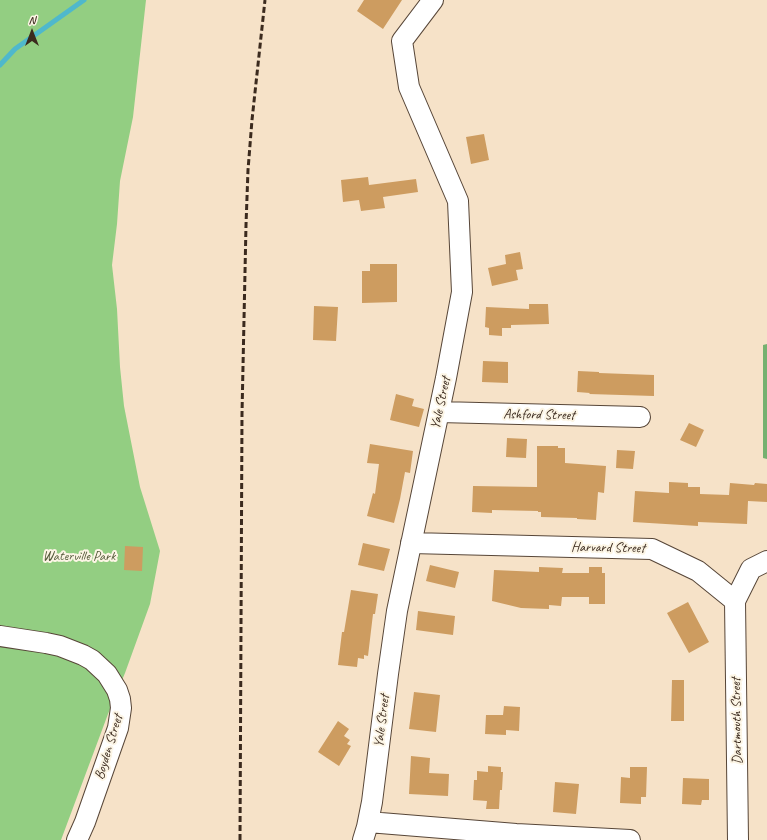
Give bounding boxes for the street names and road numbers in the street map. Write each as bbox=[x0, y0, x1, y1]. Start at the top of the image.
street label: Yale Street bbox=[427, 375, 455, 431]
street label: Ashford Street bbox=[503, 406, 575, 424]
street label: Harvard Street bbox=[571, 539, 645, 557]
street label: Dartmouth Street bbox=[728, 678, 746, 764]
street label: Yale Street bbox=[370, 694, 394, 748]
street label: Boyden Street bbox=[91, 712, 127, 782]

